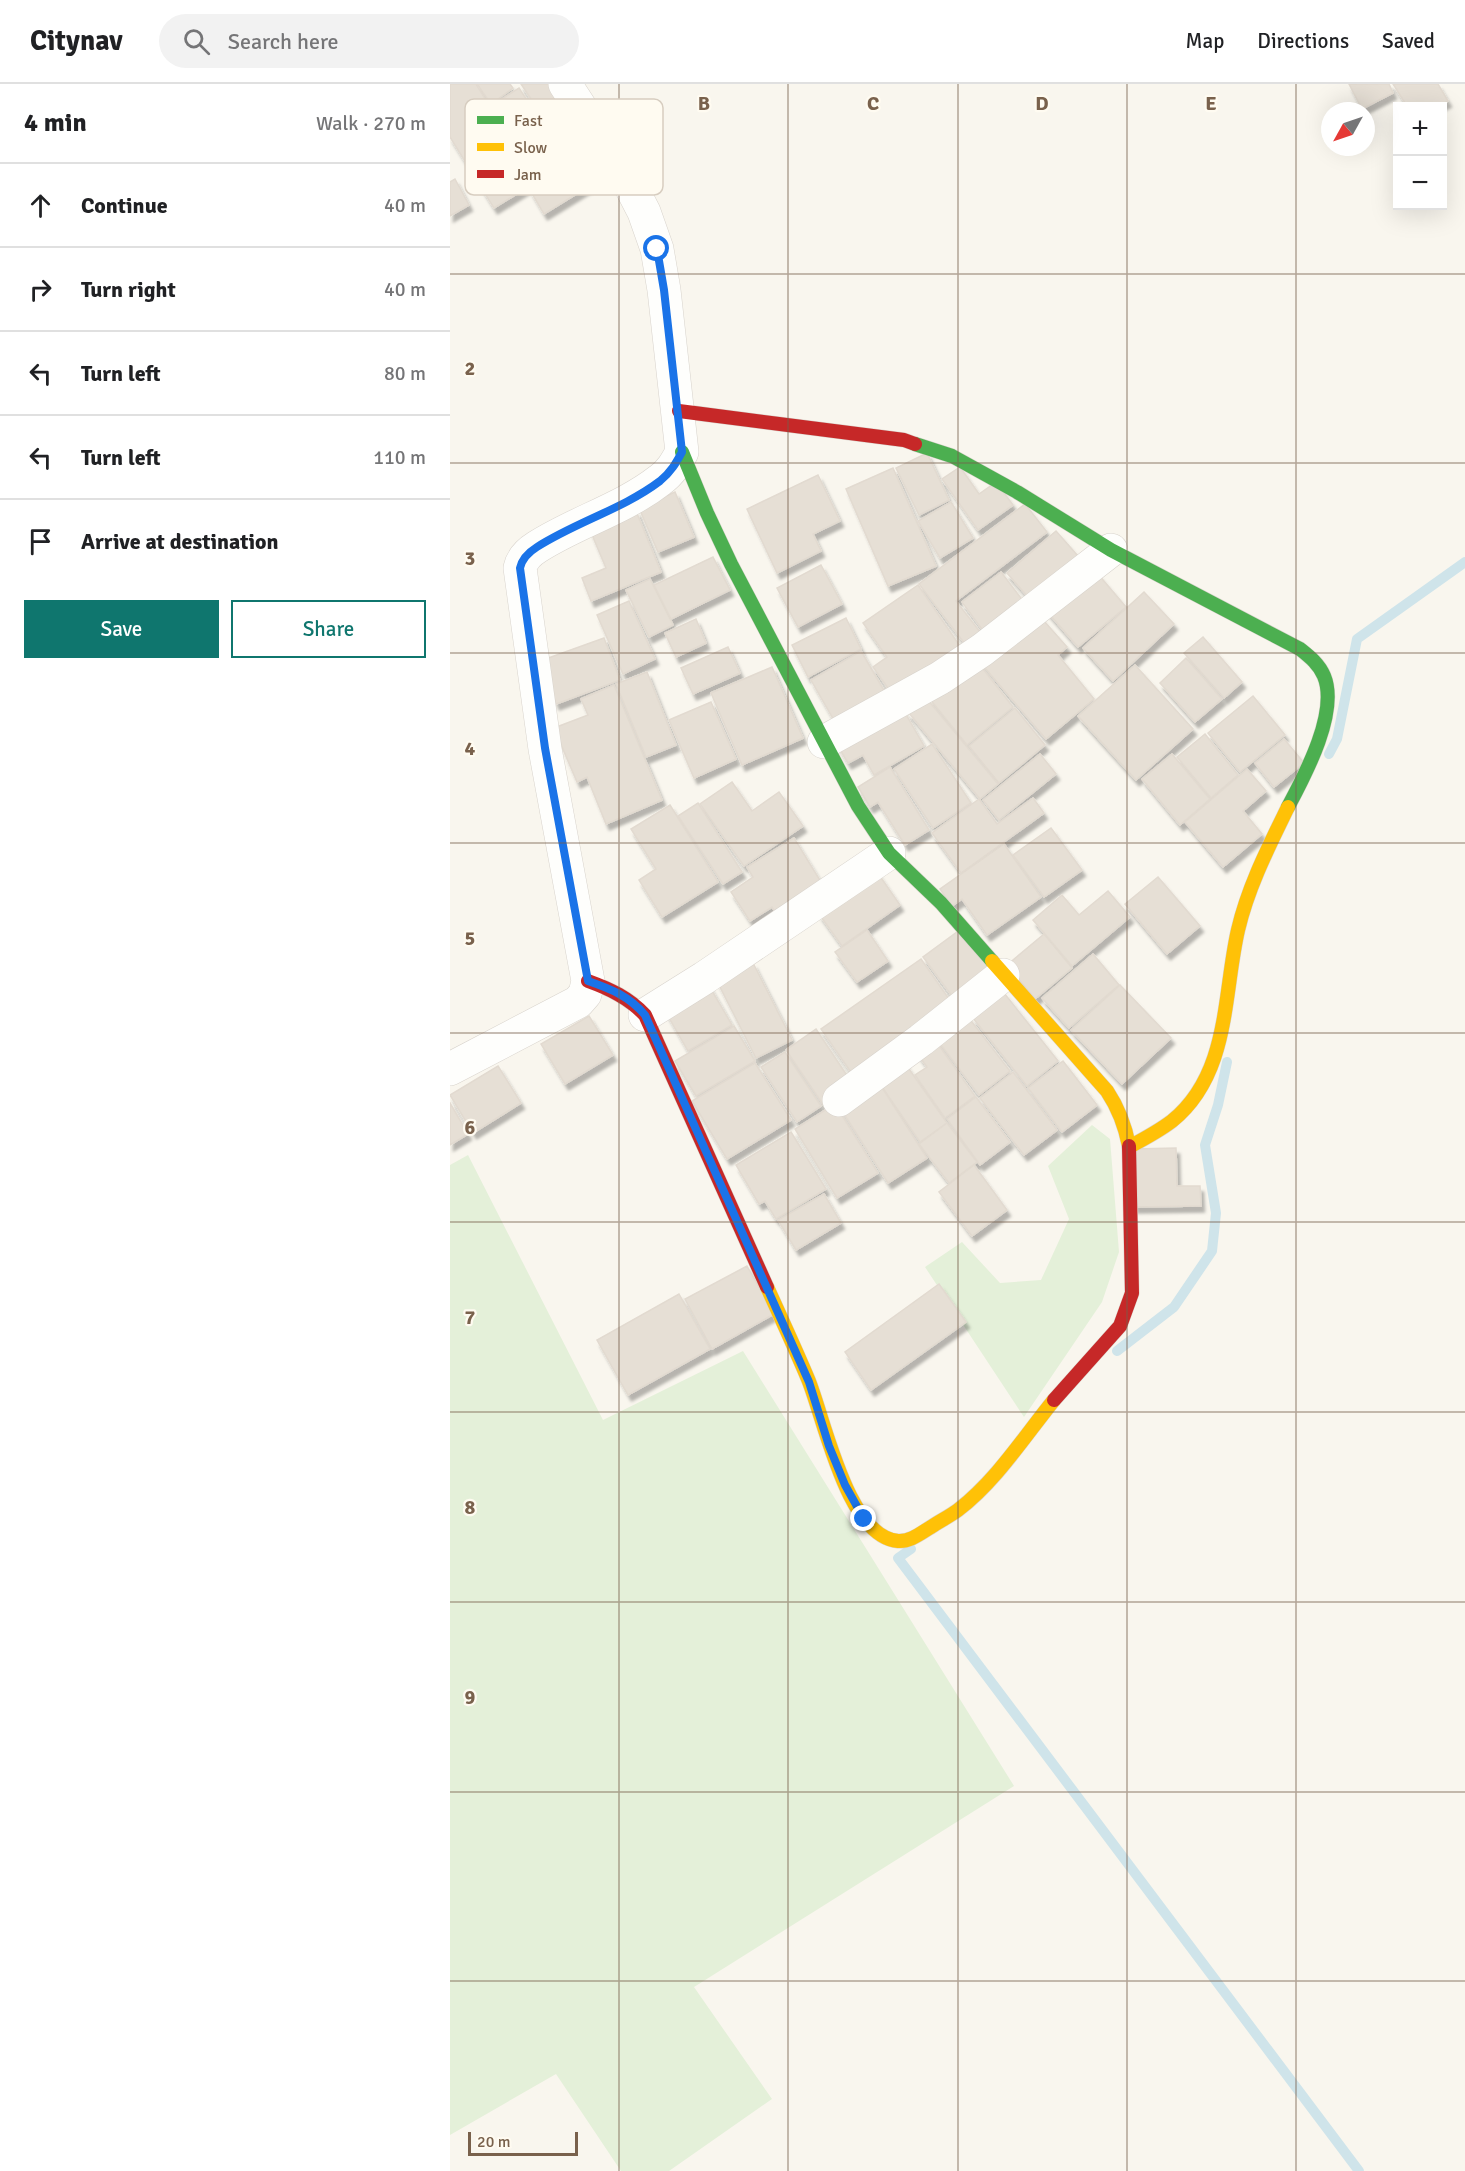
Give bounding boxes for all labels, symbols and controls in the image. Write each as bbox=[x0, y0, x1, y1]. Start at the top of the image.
search box bbox=[159, 14, 579, 68]
text: Citynav bbox=[30, 24, 123, 58]
icon: search bbox=[180, 25, 213, 58]
text: Search here bbox=[228, 28, 339, 55]
text: Map bbox=[1186, 28, 1224, 54]
text: Directions bbox=[1257, 28, 1349, 54]
text: Saved bbox=[1382, 28, 1435, 54]
text: B bbox=[698, 91, 710, 116]
text: C bbox=[867, 91, 879, 116]
text: D bbox=[1035, 91, 1049, 116]
text: E bbox=[1205, 91, 1217, 116]
legend bbox=[465, 99, 663, 195]
north arrow bbox=[1321, 102, 1375, 156]
map controls bbox=[1393, 102, 1447, 210]
button: + bbox=[1393, 102, 1447, 156]
text: 4 min bbox=[24, 107, 87, 139]
text: Walk · 270 m bbox=[316, 111, 426, 136]
text: Fast bbox=[514, 111, 543, 131]
text: Slow bbox=[514, 138, 548, 158]
button: − bbox=[1393, 156, 1447, 210]
text: Jam bbox=[514, 165, 542, 185]
icon: ahead bbox=[24, 189, 57, 222]
text: Continue bbox=[81, 192, 168, 219]
text: 40 m bbox=[384, 193, 426, 218]
route start bbox=[643, 235, 669, 261]
icon: right bbox=[24, 273, 57, 306]
text: Turn right bbox=[81, 276, 176, 303]
text: 40 m bbox=[384, 277, 426, 302]
text: 2 bbox=[465, 356, 475, 381]
icon: left bbox=[24, 357, 57, 390]
text: Turn left bbox=[81, 360, 161, 387]
text: 80 m bbox=[384, 361, 426, 386]
icon: left bbox=[24, 441, 57, 474]
text: Turn left bbox=[81, 444, 161, 471]
text: 110 m bbox=[373, 445, 426, 470]
icon: arrive bbox=[24, 525, 57, 558]
text: Arrive at destination bbox=[81, 528, 278, 555]
text: 3 bbox=[465, 546, 475, 571]
button: Save bbox=[24, 600, 219, 658]
button: Share bbox=[231, 600, 426, 658]
text: 4 bbox=[465, 736, 476, 761]
text: 5 bbox=[465, 926, 475, 951]
text: 6 bbox=[465, 1115, 476, 1140]
text: 7 bbox=[465, 1305, 476, 1330]
text: 8 bbox=[465, 1495, 476, 1520]
route end bbox=[850, 1505, 876, 1531]
text: 9 bbox=[465, 1685, 476, 1710]
scale bar bbox=[468, 2129, 578, 2156]
text: 20 m bbox=[477, 2132, 511, 2152]

